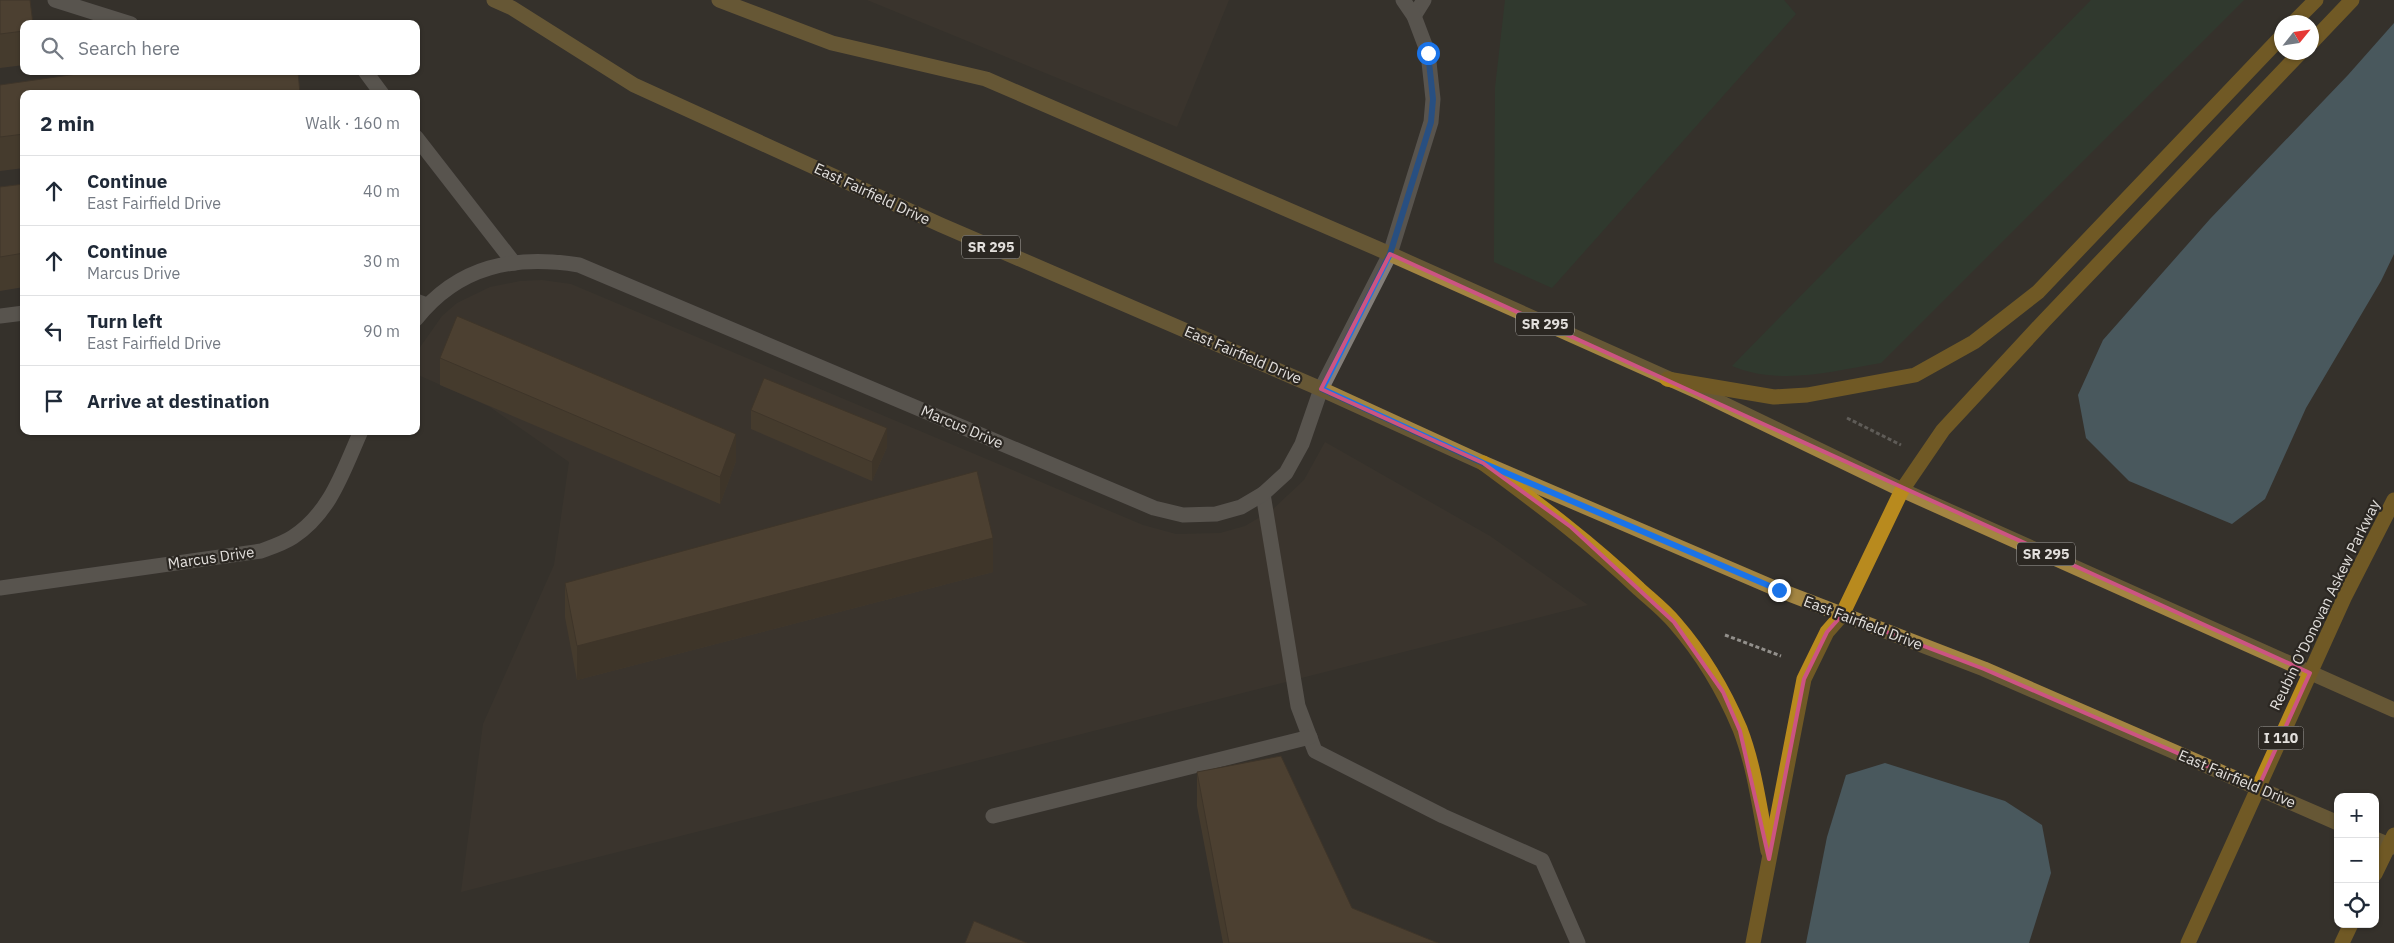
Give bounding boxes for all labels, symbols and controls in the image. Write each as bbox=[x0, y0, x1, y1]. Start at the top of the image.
north arrow bbox=[2274, 15, 2319, 60]
search box bbox=[20, 20, 420, 75]
icon: search bbox=[38, 34, 66, 62]
text: Search here bbox=[78, 36, 180, 60]
route start bbox=[1417, 42, 1440, 65]
text: 2 min bbox=[40, 109, 95, 137]
text: Walk · 160 m bbox=[305, 113, 400, 133]
street label: East Fairfield Drive bbox=[811, 158, 933, 229]
text: Continue bbox=[87, 169, 167, 193]
icon: ahead bbox=[40, 177, 68, 205]
text: 40 m bbox=[363, 181, 400, 201]
text: East Fairfield Drive bbox=[87, 193, 221, 213]
road number: SR 295 bbox=[962, 236, 1020, 258]
text: Continue bbox=[87, 239, 167, 263]
icon: ahead bbox=[40, 247, 68, 275]
text: 30 m bbox=[363, 251, 400, 271]
text: Marcus Drive bbox=[87, 263, 180, 283]
text: Turn left bbox=[87, 309, 163, 333]
road number: SR 295 bbox=[1516, 312, 1574, 336]
icon: left bbox=[40, 317, 68, 345]
text: 90 m bbox=[363, 321, 400, 341]
street label: East Fairfield Drive bbox=[1182, 321, 1305, 388]
text: East Fairfield Drive bbox=[87, 333, 221, 353]
icon: arrive bbox=[40, 387, 68, 415]
text: Arrive at destination bbox=[87, 389, 270, 413]
street label: Marcus Drive bbox=[918, 401, 1006, 452]
street label: Reubin O'Donovan Askew Parkway bbox=[2265, 496, 2384, 713]
street label: Marcus Drive bbox=[166, 542, 256, 573]
road number: SR 295 bbox=[2017, 542, 2075, 566]
route end bbox=[1768, 579, 1791, 602]
street label: East Fairfield Drive bbox=[1801, 591, 1925, 654]
road number: I 110 bbox=[2258, 726, 2304, 750]
street label: East Fairfield Drive bbox=[2176, 745, 2299, 812]
map controls bbox=[2334, 793, 2379, 928]
button: + bbox=[2334, 793, 2379, 838]
button: − bbox=[2334, 838, 2379, 883]
button: locate bbox=[2334, 883, 2379, 928]

